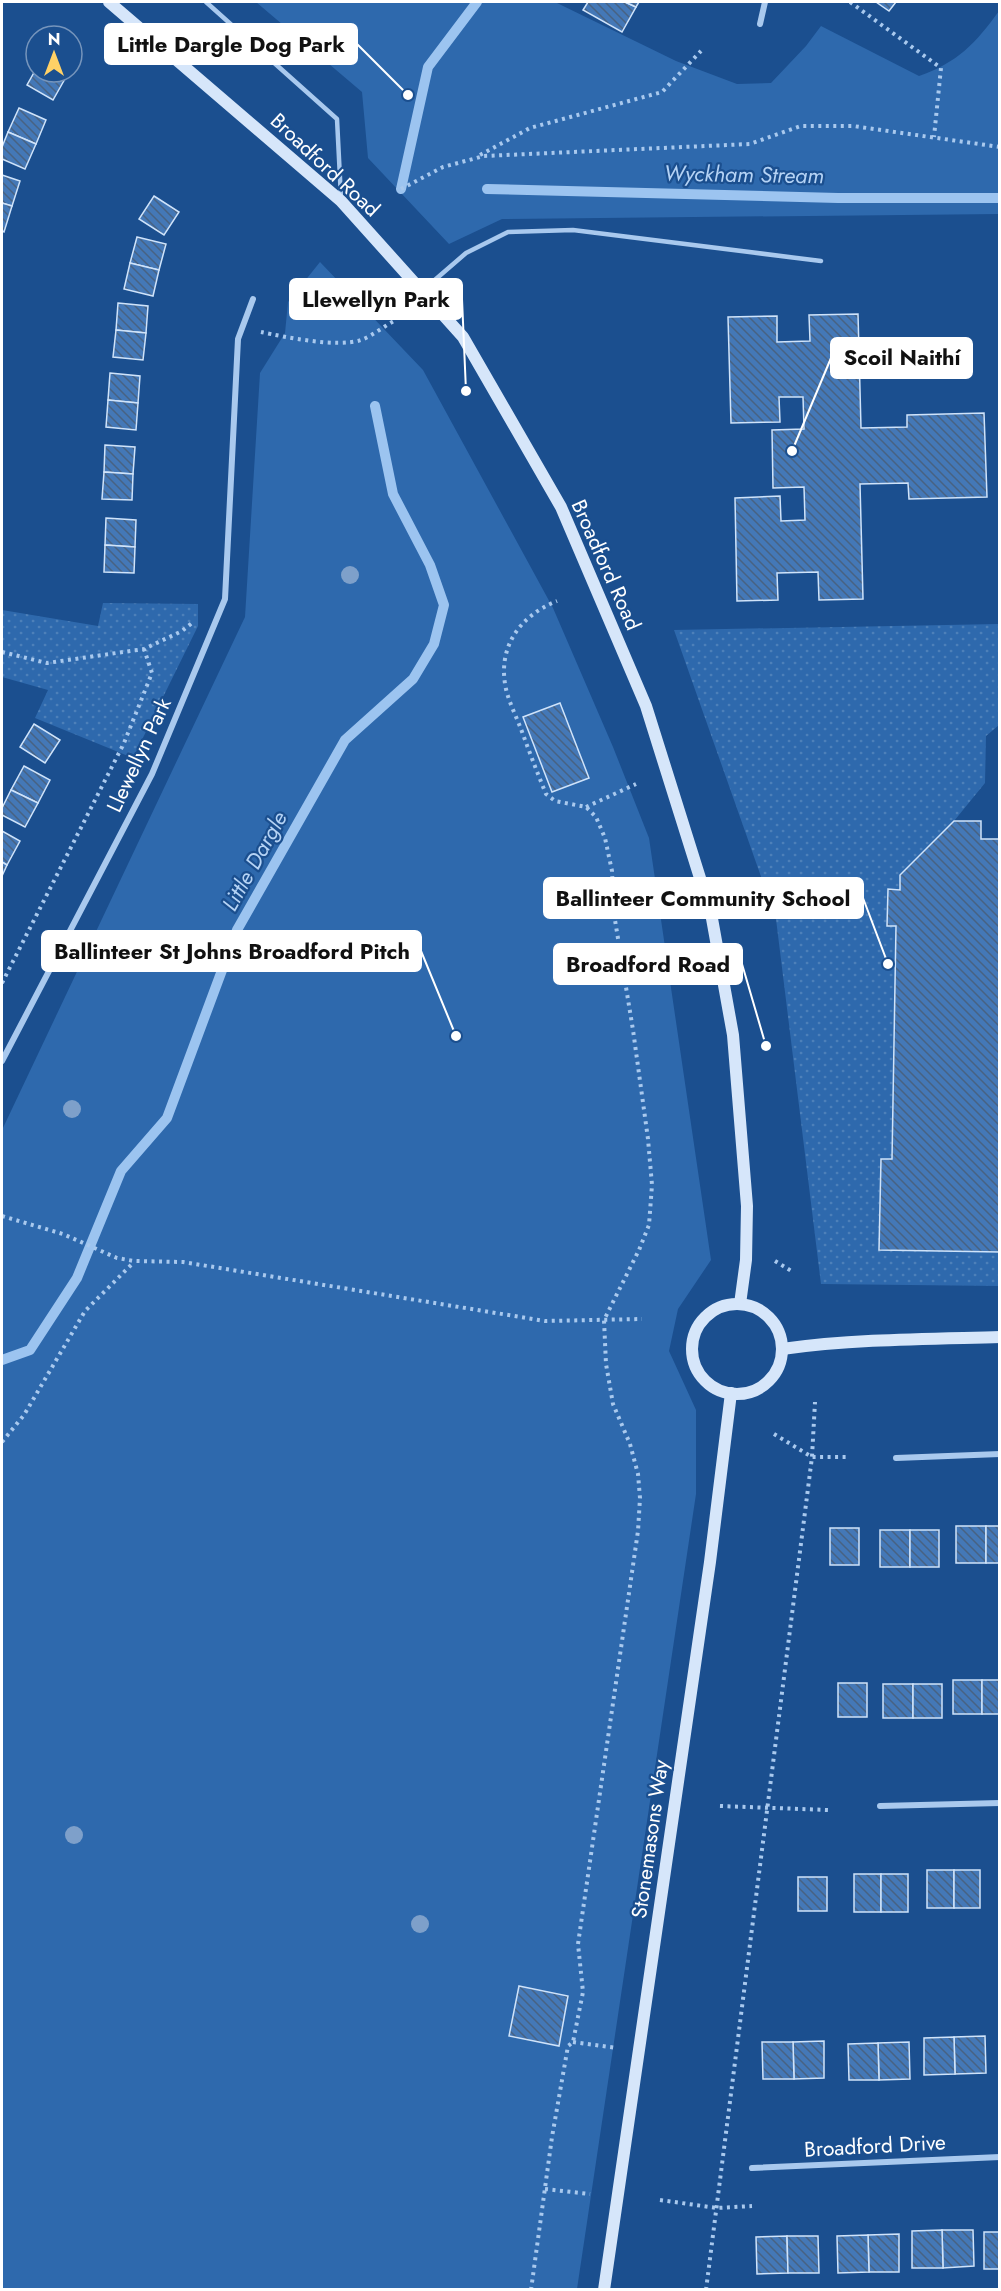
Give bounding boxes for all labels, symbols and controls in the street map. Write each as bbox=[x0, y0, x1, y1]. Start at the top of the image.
north arrow bbox=[24, 24, 84, 84]
callout: Little Dargle Dog Park bbox=[105, 24, 357, 64]
text: N bbox=[48, 28, 60, 51]
text: Little Dargle Dog Park bbox=[117, 28, 345, 60]
street label: Broadford Road bbox=[263, 106, 387, 224]
water label: Wyckham Stream bbox=[664, 157, 824, 191]
callout: Llewellyn Park bbox=[290, 279, 462, 319]
text: Llewellyn Park bbox=[302, 283, 450, 315]
callout: Scoil Naithí bbox=[831, 338, 972, 378]
text: Scoil Naithí bbox=[843, 341, 962, 373]
street label: Broadford Road bbox=[564, 495, 648, 635]
street label: Llewellyn Park bbox=[99, 692, 179, 817]
water label: Little Dargle bbox=[213, 805, 295, 917]
callout: Ballinteer Community School bbox=[544, 878, 863, 918]
text: Ballinteer Community School bbox=[556, 882, 850, 914]
callout: Ballinteer St Johns Broadford Pitch bbox=[42, 931, 421, 971]
text: Ballinteer St Johns Broadford Pitch bbox=[54, 935, 410, 967]
callout: Broadford Road bbox=[554, 944, 742, 984]
text: Broadford Road bbox=[566, 948, 730, 980]
street label: Stonemasons Way bbox=[624, 1757, 676, 1920]
street label: Broadford Drive bbox=[803, 2127, 947, 2165]

